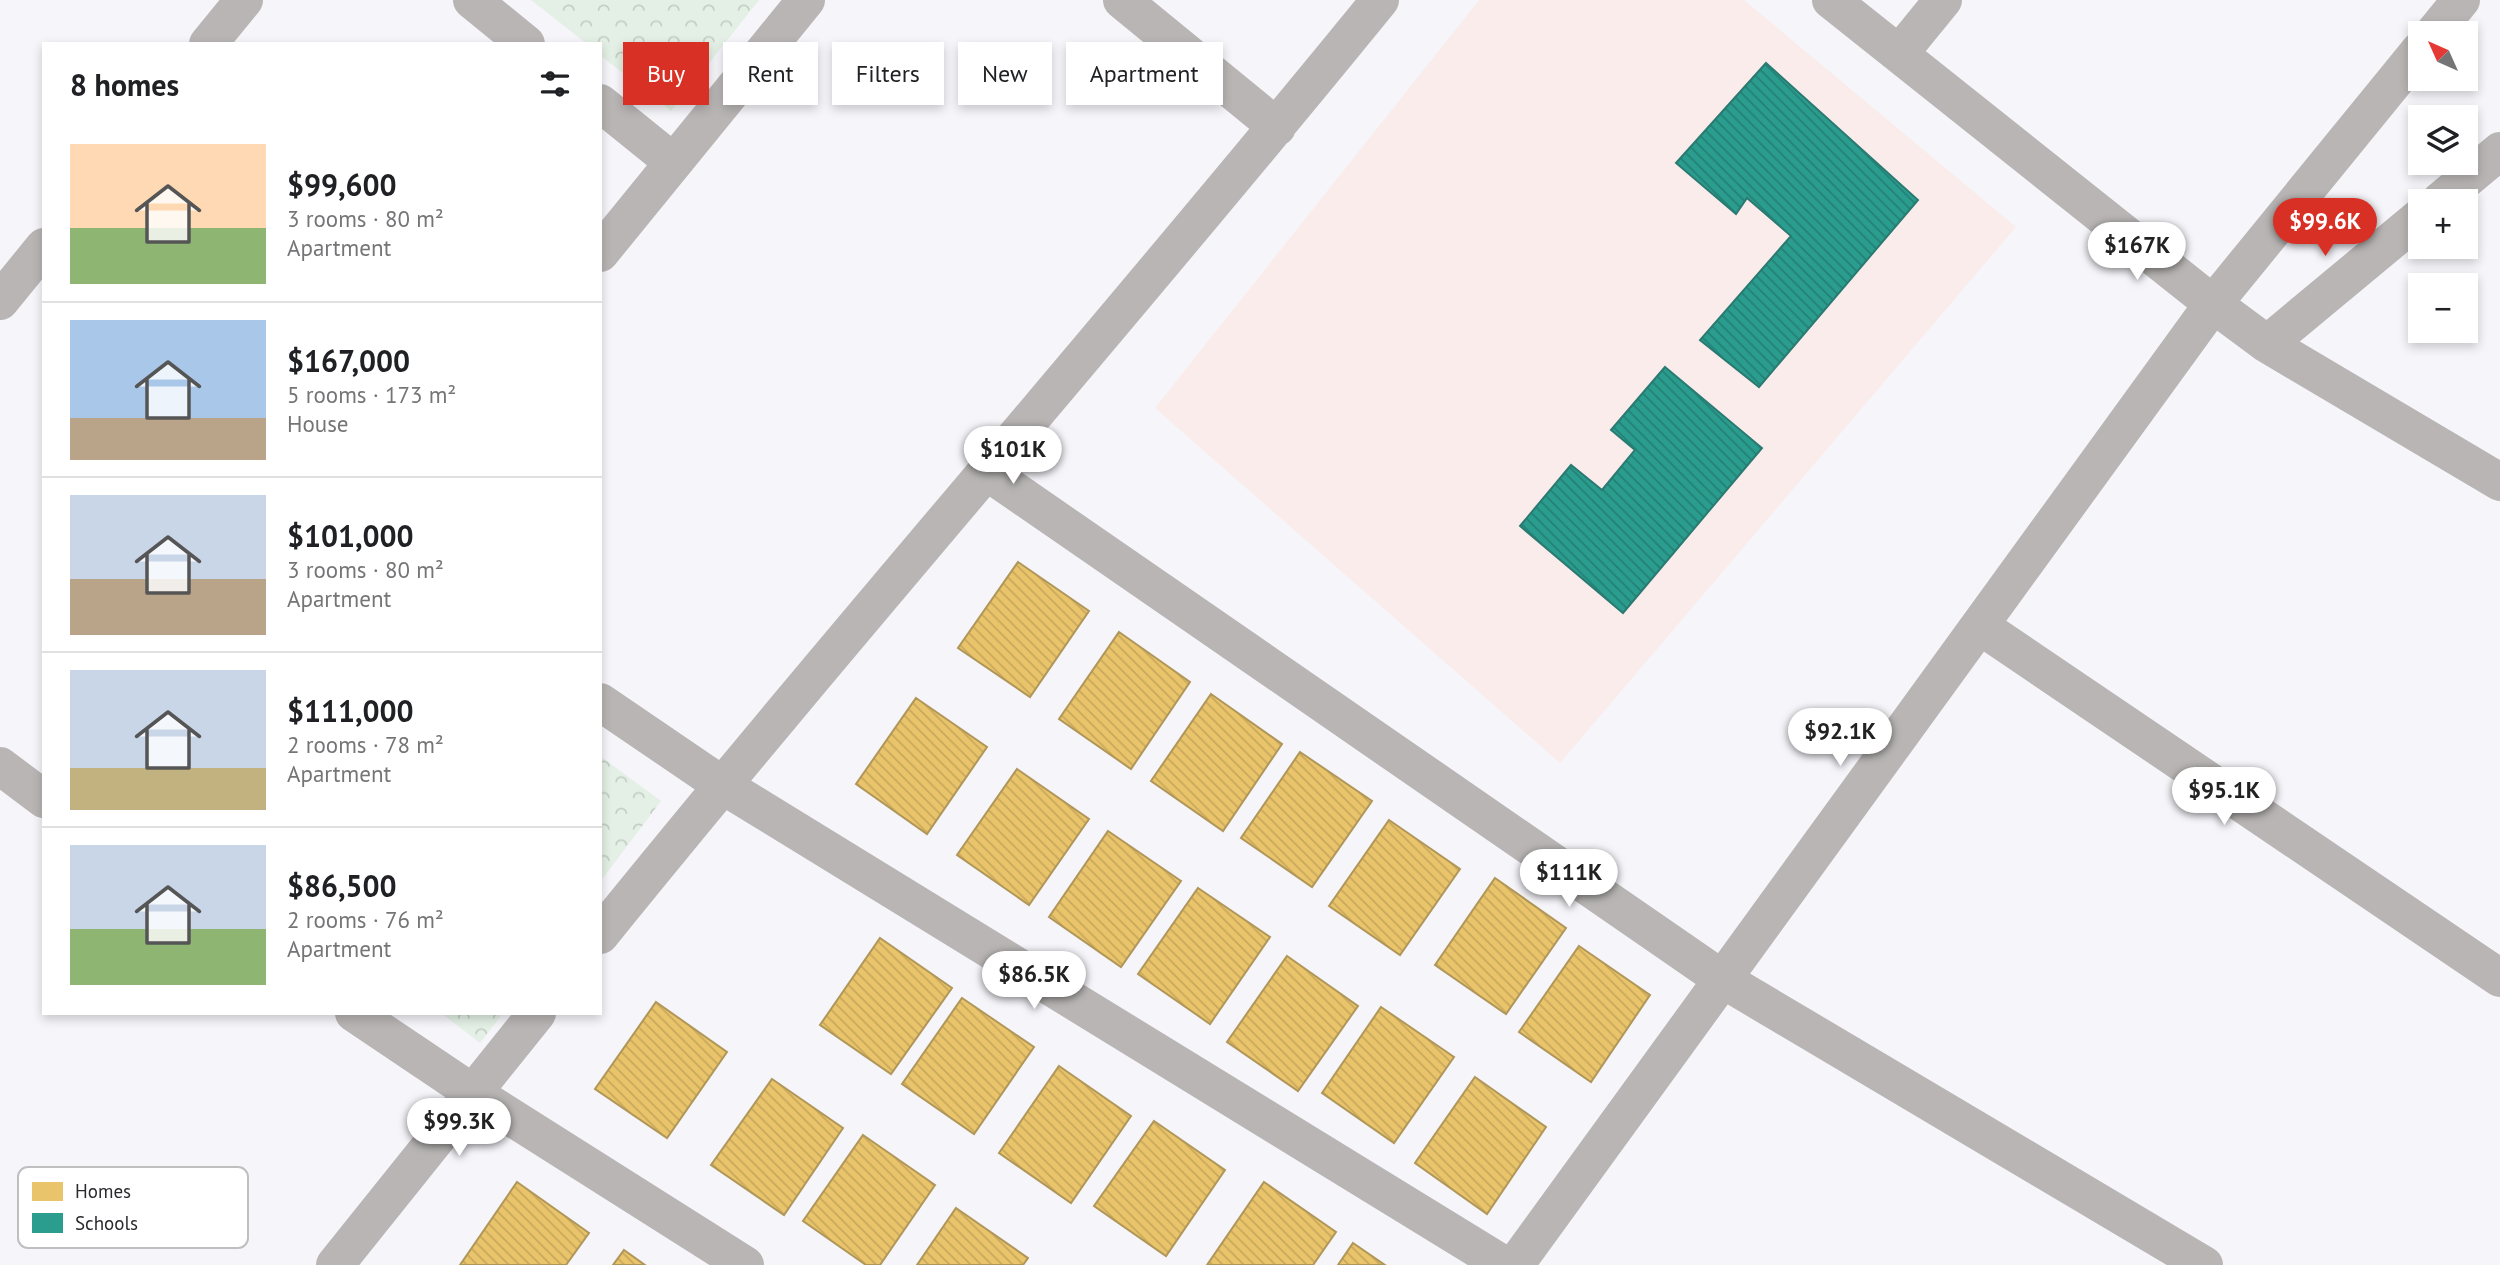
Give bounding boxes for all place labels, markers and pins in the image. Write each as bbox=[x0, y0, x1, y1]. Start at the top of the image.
pin: $99.6K bbox=[2268, 198, 2382, 258]
pin: $167K bbox=[2088, 222, 2186, 282]
pin: $101K bbox=[964, 426, 1062, 486]
pin: $92.1K bbox=[1783, 708, 1897, 768]
pin: $95.1K bbox=[2167, 768, 2281, 827]
pin: $111K bbox=[1520, 850, 1618, 909]
pin: $86.5K bbox=[977, 951, 1091, 1011]
pin: $99.3K bbox=[402, 1098, 516, 1158]

